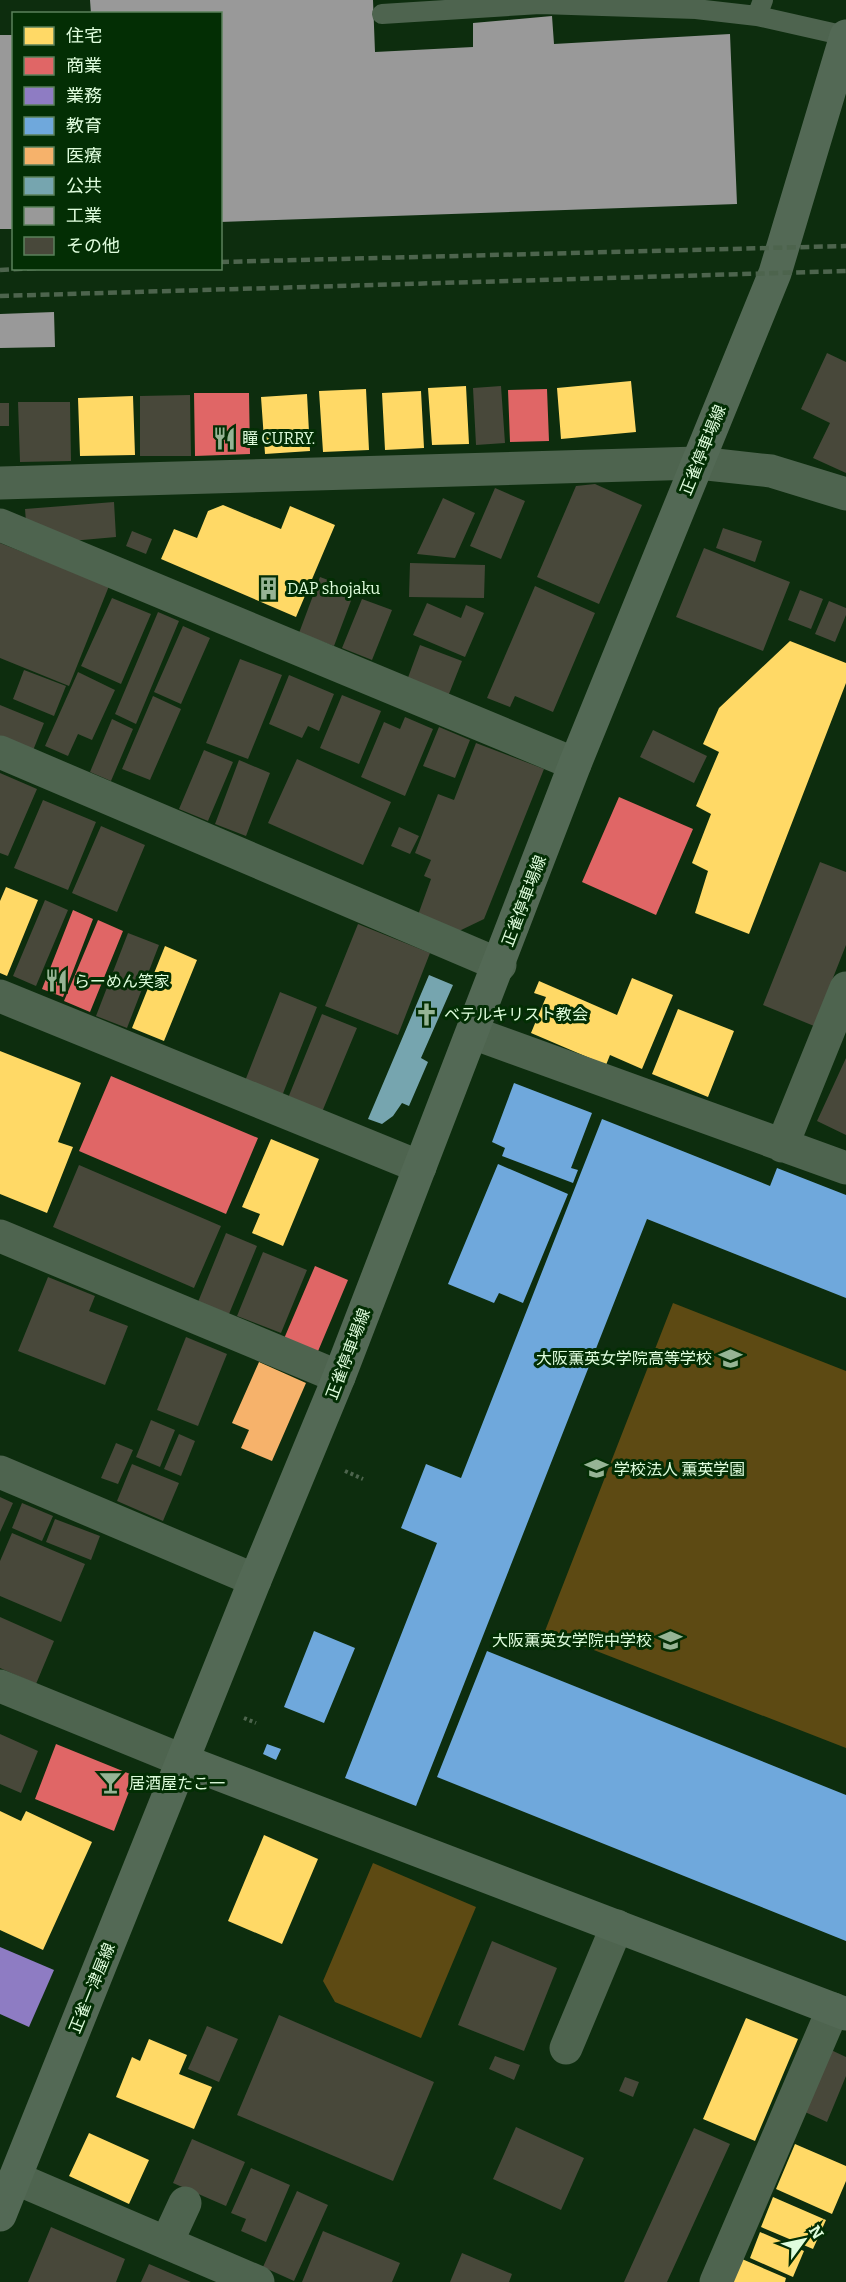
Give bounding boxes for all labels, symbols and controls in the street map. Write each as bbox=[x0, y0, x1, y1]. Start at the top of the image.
legend bbox=[12, 12, 222, 270]
text: 住宅 bbox=[66, 25, 102, 47]
text: 商業 bbox=[66, 55, 102, 77]
text: 業務 bbox=[66, 85, 102, 107]
text: 教育 bbox=[66, 115, 102, 137]
text: 医療 bbox=[66, 145, 102, 167]
text: 公共 bbox=[66, 175, 102, 197]
text: 工業 bbox=[66, 205, 102, 227]
text: その他 bbox=[66, 235, 120, 257]
street label: 正雀停車場線 bbox=[676, 402, 730, 498]
restaurant icon: 瞳 CURRY. bbox=[211, 425, 237, 451]
place label: 瞳 CURRY. bbox=[242, 429, 315, 448]
building icon: DAP shojaku bbox=[256, 575, 282, 601]
place label: DAP shojaku bbox=[287, 579, 380, 598]
street label: 正雀停車場線 bbox=[498, 853, 550, 949]
restaurant icon: らーめん笑家 bbox=[43, 968, 69, 994]
place label: らーめん笑家 bbox=[74, 972, 170, 991]
church icon: ベテルキリスト教会 bbox=[413, 1001, 439, 1027]
place label: ベテルキリスト教会 bbox=[444, 1005, 588, 1024]
street label: 正雀停車場線 bbox=[322, 1306, 374, 1402]
school or university icon: 大阪薫英女学院高等学校 bbox=[717, 1345, 743, 1371]
place label: 大阪薫英女学院高等学校 bbox=[536, 1349, 712, 1368]
school or university icon: 学校法人 薫英学園 bbox=[583, 1456, 609, 1482]
place label: 学校法人 薫英学園 bbox=[614, 1460, 745, 1479]
school or university icon: 大阪薫英女学院中学校 bbox=[657, 1627, 683, 1653]
place label: 大阪薫英女学院中学校 bbox=[492, 1631, 652, 1650]
bar icon: 居酒屋たこ一 bbox=[98, 1770, 124, 1796]
place label: 居酒屋たこ一 bbox=[129, 1774, 225, 1793]
street label: 正雀一津屋線 bbox=[65, 1940, 119, 2036]
north arrow bbox=[774, 2210, 834, 2270]
text: N bbox=[805, 2222, 827, 2242]

